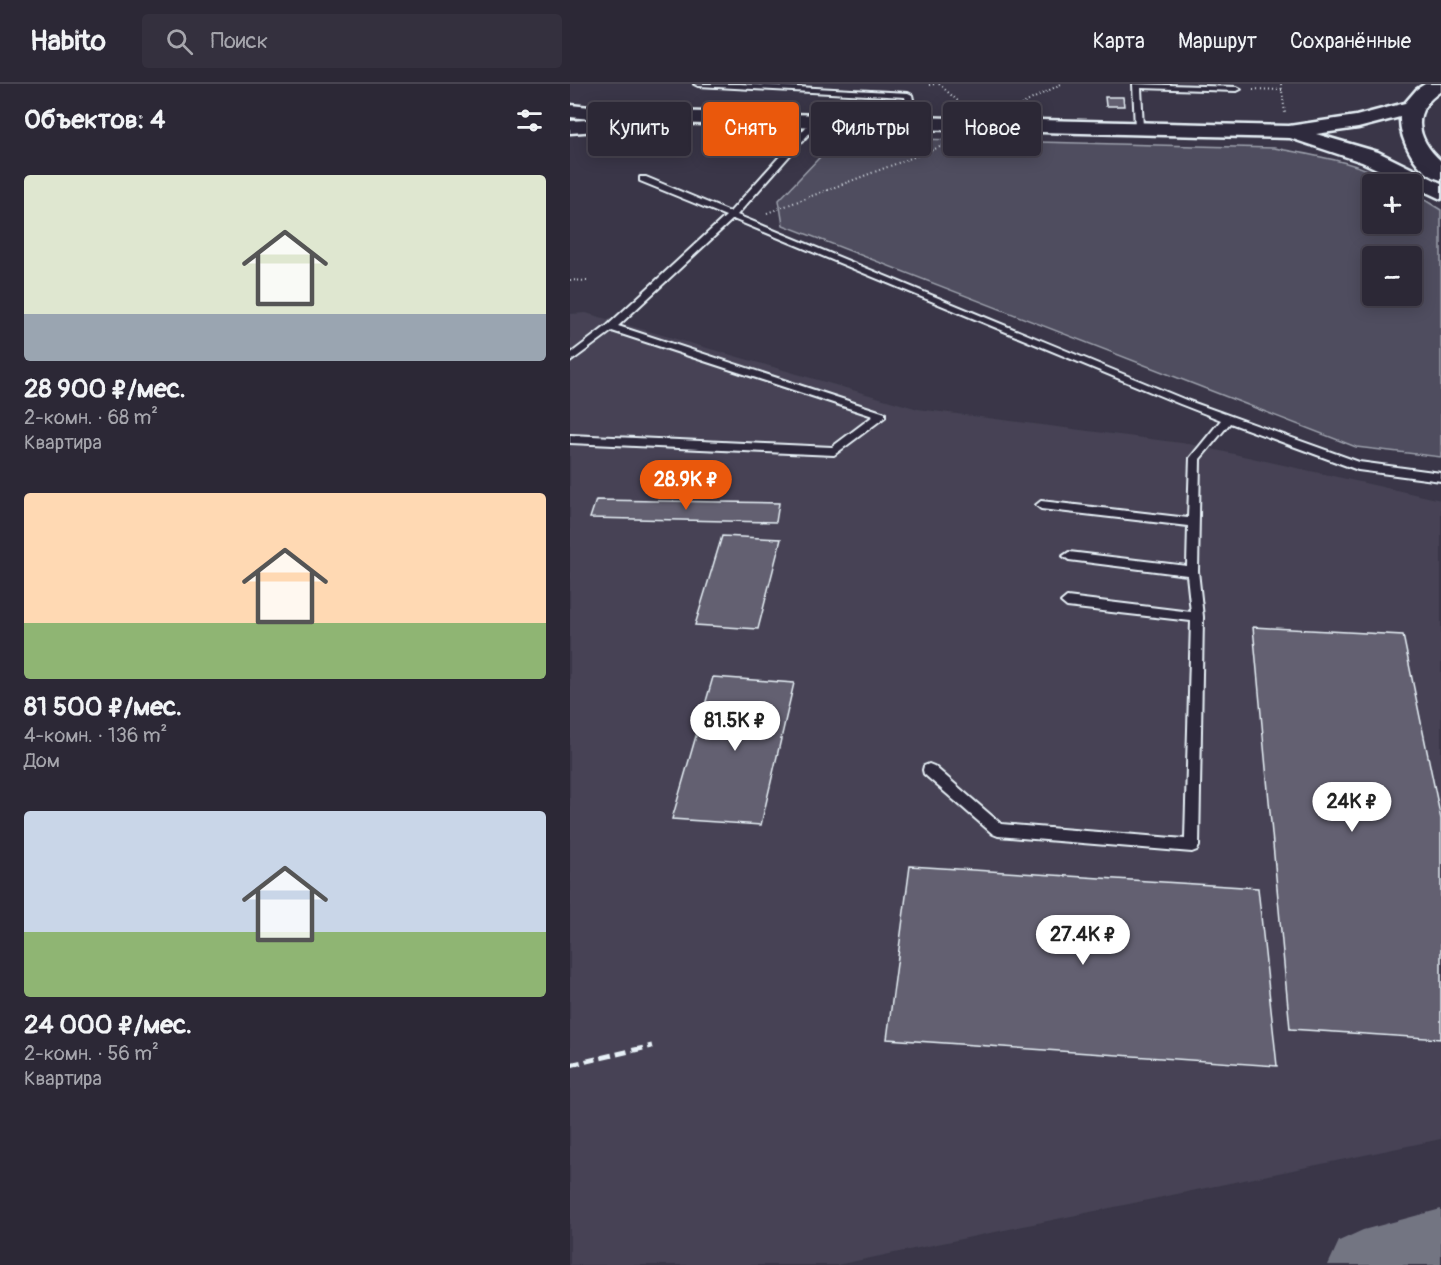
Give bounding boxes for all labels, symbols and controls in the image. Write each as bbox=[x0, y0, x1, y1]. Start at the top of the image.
search box bbox=[142, 14, 562, 68]
text: Habito bbox=[30, 24, 106, 59]
icon: search bbox=[163, 25, 196, 58]
text: Поиск bbox=[211, 27, 268, 55]
text: Карта bbox=[1093, 28, 1145, 55]
text: Маршрут bbox=[1178, 28, 1257, 55]
text: Сохранённые bbox=[1290, 28, 1411, 55]
chip: Купить bbox=[588, 102, 691, 156]
chip: Снять bbox=[703, 102, 799, 156]
chip: Фильтры bbox=[811, 102, 931, 156]
chip: Новое bbox=[943, 102, 1041, 156]
text: Объектов: 4 bbox=[24, 104, 165, 136]
icon: filters bbox=[513, 104, 546, 137]
map controls bbox=[1362, 174, 1422, 306]
button: + bbox=[1362, 174, 1422, 234]
icon: home bbox=[231, 214, 339, 322]
button: − bbox=[1362, 246, 1422, 306]
text: 28 900 ₽/мес. bbox=[24, 373, 186, 405]
text: 2-комн. · 68 m² bbox=[24, 405, 158, 430]
text: Квартира bbox=[24, 430, 102, 455]
pin: 28.9K ₽ bbox=[631, 460, 741, 511]
text: 28.9K ₽ bbox=[654, 467, 718, 492]
icon: home bbox=[231, 532, 339, 640]
text: 81 500 ₽/мес. bbox=[24, 691, 182, 723]
pin: 81.5K ₽ bbox=[680, 701, 790, 752]
text: 81.5K ₽ bbox=[704, 708, 766, 733]
text: 4-комн. · 136 m² bbox=[24, 723, 167, 748]
text: Дом bbox=[24, 748, 60, 773]
pin: 24K ₽ bbox=[1310, 782, 1394, 833]
text: 24K ₽ bbox=[1326, 789, 1378, 814]
icon: home bbox=[231, 850, 339, 958]
pin: 27.4K ₽ bbox=[1028, 915, 1138, 966]
text: 27.4K ₽ bbox=[1050, 922, 1116, 947]
text: 24 000 ₽/мес. bbox=[24, 1009, 192, 1041]
text: 2-комн. · 56 m² bbox=[24, 1041, 159, 1066]
text: Квартира bbox=[24, 1066, 102, 1091]

